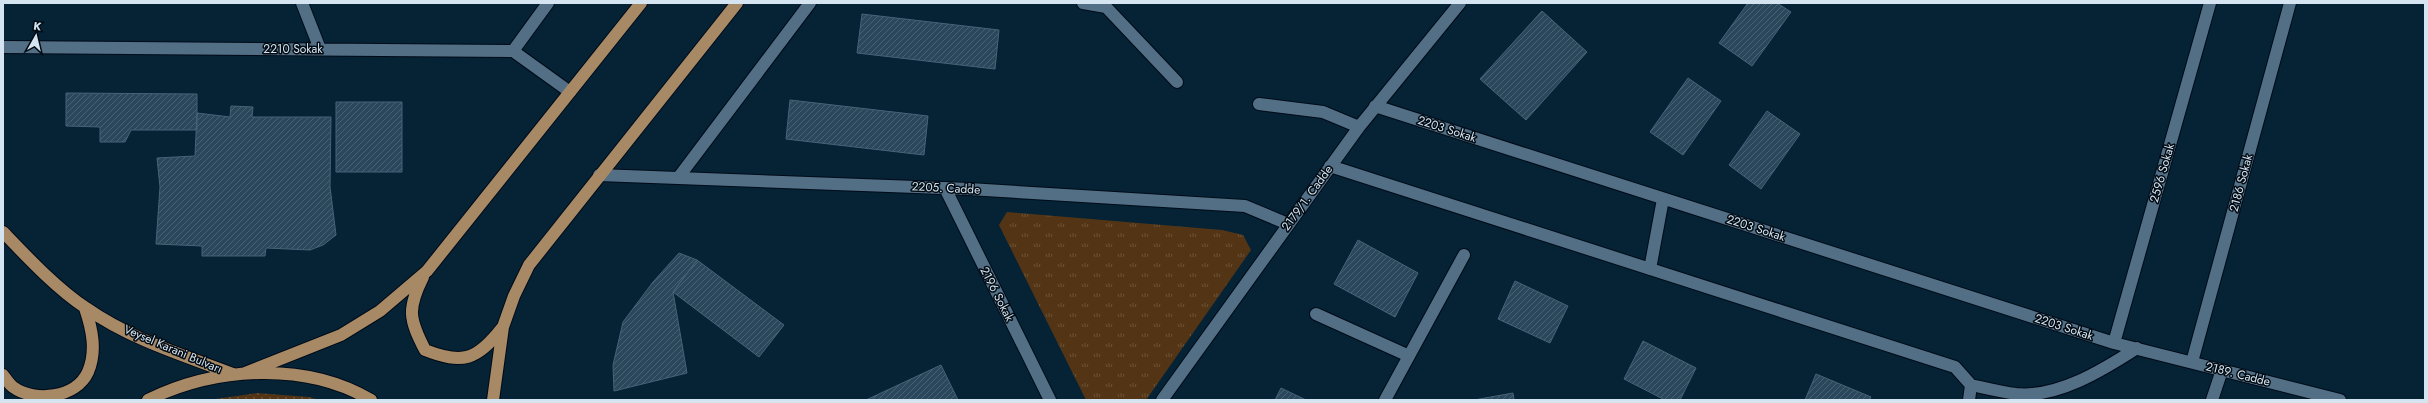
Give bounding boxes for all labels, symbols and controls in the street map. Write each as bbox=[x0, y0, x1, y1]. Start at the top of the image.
north arrow bbox=[16, 16, 56, 56]
text: K bbox=[32, 18, 43, 35]
street label: 2210 Sokak bbox=[263, 40, 323, 58]
street label: 2203 Sokak bbox=[1415, 111, 1479, 147]
street label: 2596 Sokak bbox=[2145, 141, 2179, 205]
street label: 2186 Sokak bbox=[2225, 152, 2257, 214]
street label: 2179/1. Cadde bbox=[1277, 161, 1337, 235]
street label: 2205. Cadde bbox=[911, 177, 981, 199]
street label: 2203 Sokak bbox=[1724, 210, 1788, 246]
street label: 2196 Sokak bbox=[976, 264, 1019, 325]
street label: 2203 Sokak bbox=[2032, 309, 2096, 345]
street label: Veysel Karani Bulvarı bbox=[121, 320, 225, 378]
street label: 2189. Cadde bbox=[2204, 357, 2272, 391]

